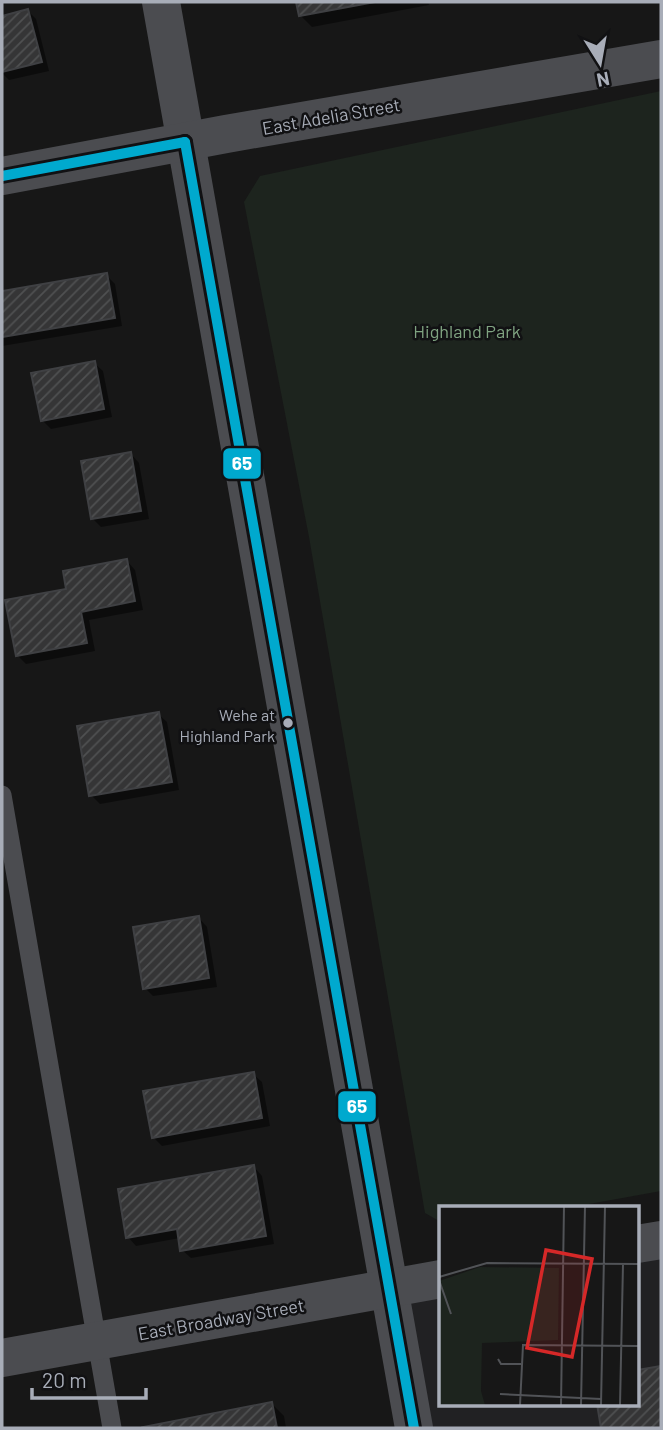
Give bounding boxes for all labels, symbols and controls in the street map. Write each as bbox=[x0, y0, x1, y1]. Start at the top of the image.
north arrow bbox=[565, 28, 635, 98]
text: N bbox=[595, 68, 612, 93]
street label: East Adelia Street bbox=[260, 93, 402, 139]
park label: Highland Park bbox=[413, 320, 521, 342]
line badge: 65 bbox=[222, 447, 262, 480]
text: 65 bbox=[232, 451, 252, 474]
place label: Wehe at Highland Park bbox=[180, 705, 275, 745]
marker: Wehe at Highland Park bbox=[281, 716, 295, 730]
line badge: 65 bbox=[337, 1090, 377, 1123]
text: 65 bbox=[347, 1094, 367, 1117]
inset map bbox=[439, 1206, 638, 1406]
street label: East Broadway Street bbox=[136, 1294, 306, 1344]
scale bar bbox=[32, 1356, 145, 1400]
text: 20 m bbox=[42, 1367, 87, 1392]

